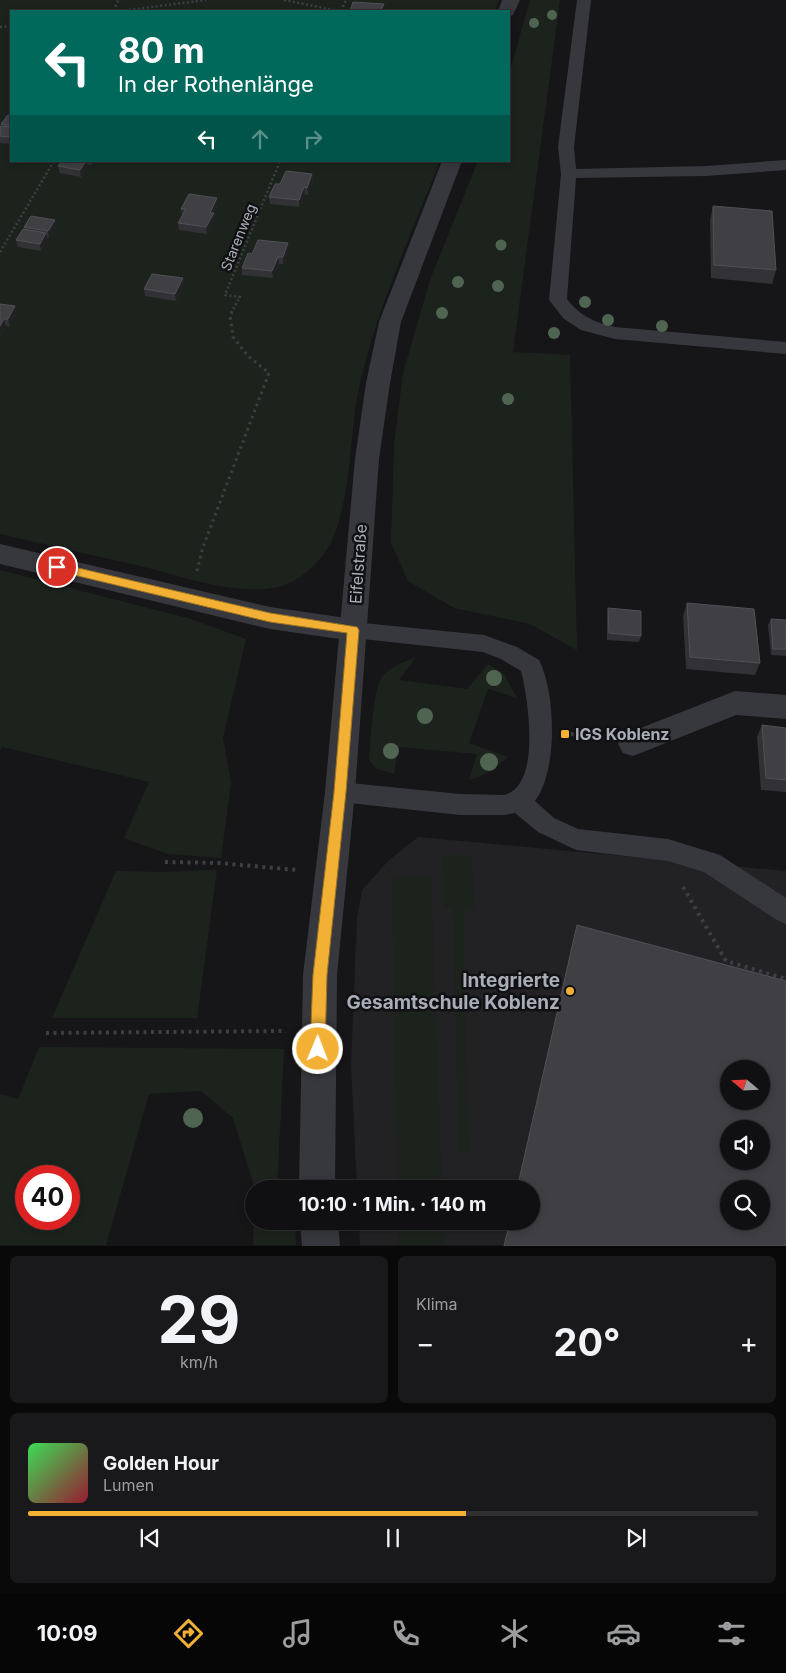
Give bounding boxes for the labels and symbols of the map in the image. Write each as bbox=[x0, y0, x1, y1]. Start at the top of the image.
street label: Starenweg bbox=[217, 201, 259, 273]
street label: Eifelstraße bbox=[345, 523, 371, 605]
pin bbox=[36, 546, 78, 588]
place label: IGS Koblenz bbox=[575, 724, 670, 744]
marker: IGS Koblenz bbox=[559, 728, 571, 740]
place label: Integrierte Gesamtschule Koblenz bbox=[346, 969, 560, 1014]
marker: Integrierte Gesamtschule Koblenz bbox=[564, 985, 576, 997]
position arrow bbox=[291, 1022, 343, 1074]
north arrow bbox=[720, 1060, 770, 1110]
speed limit sign: 40 bbox=[15, 1165, 80, 1230]

